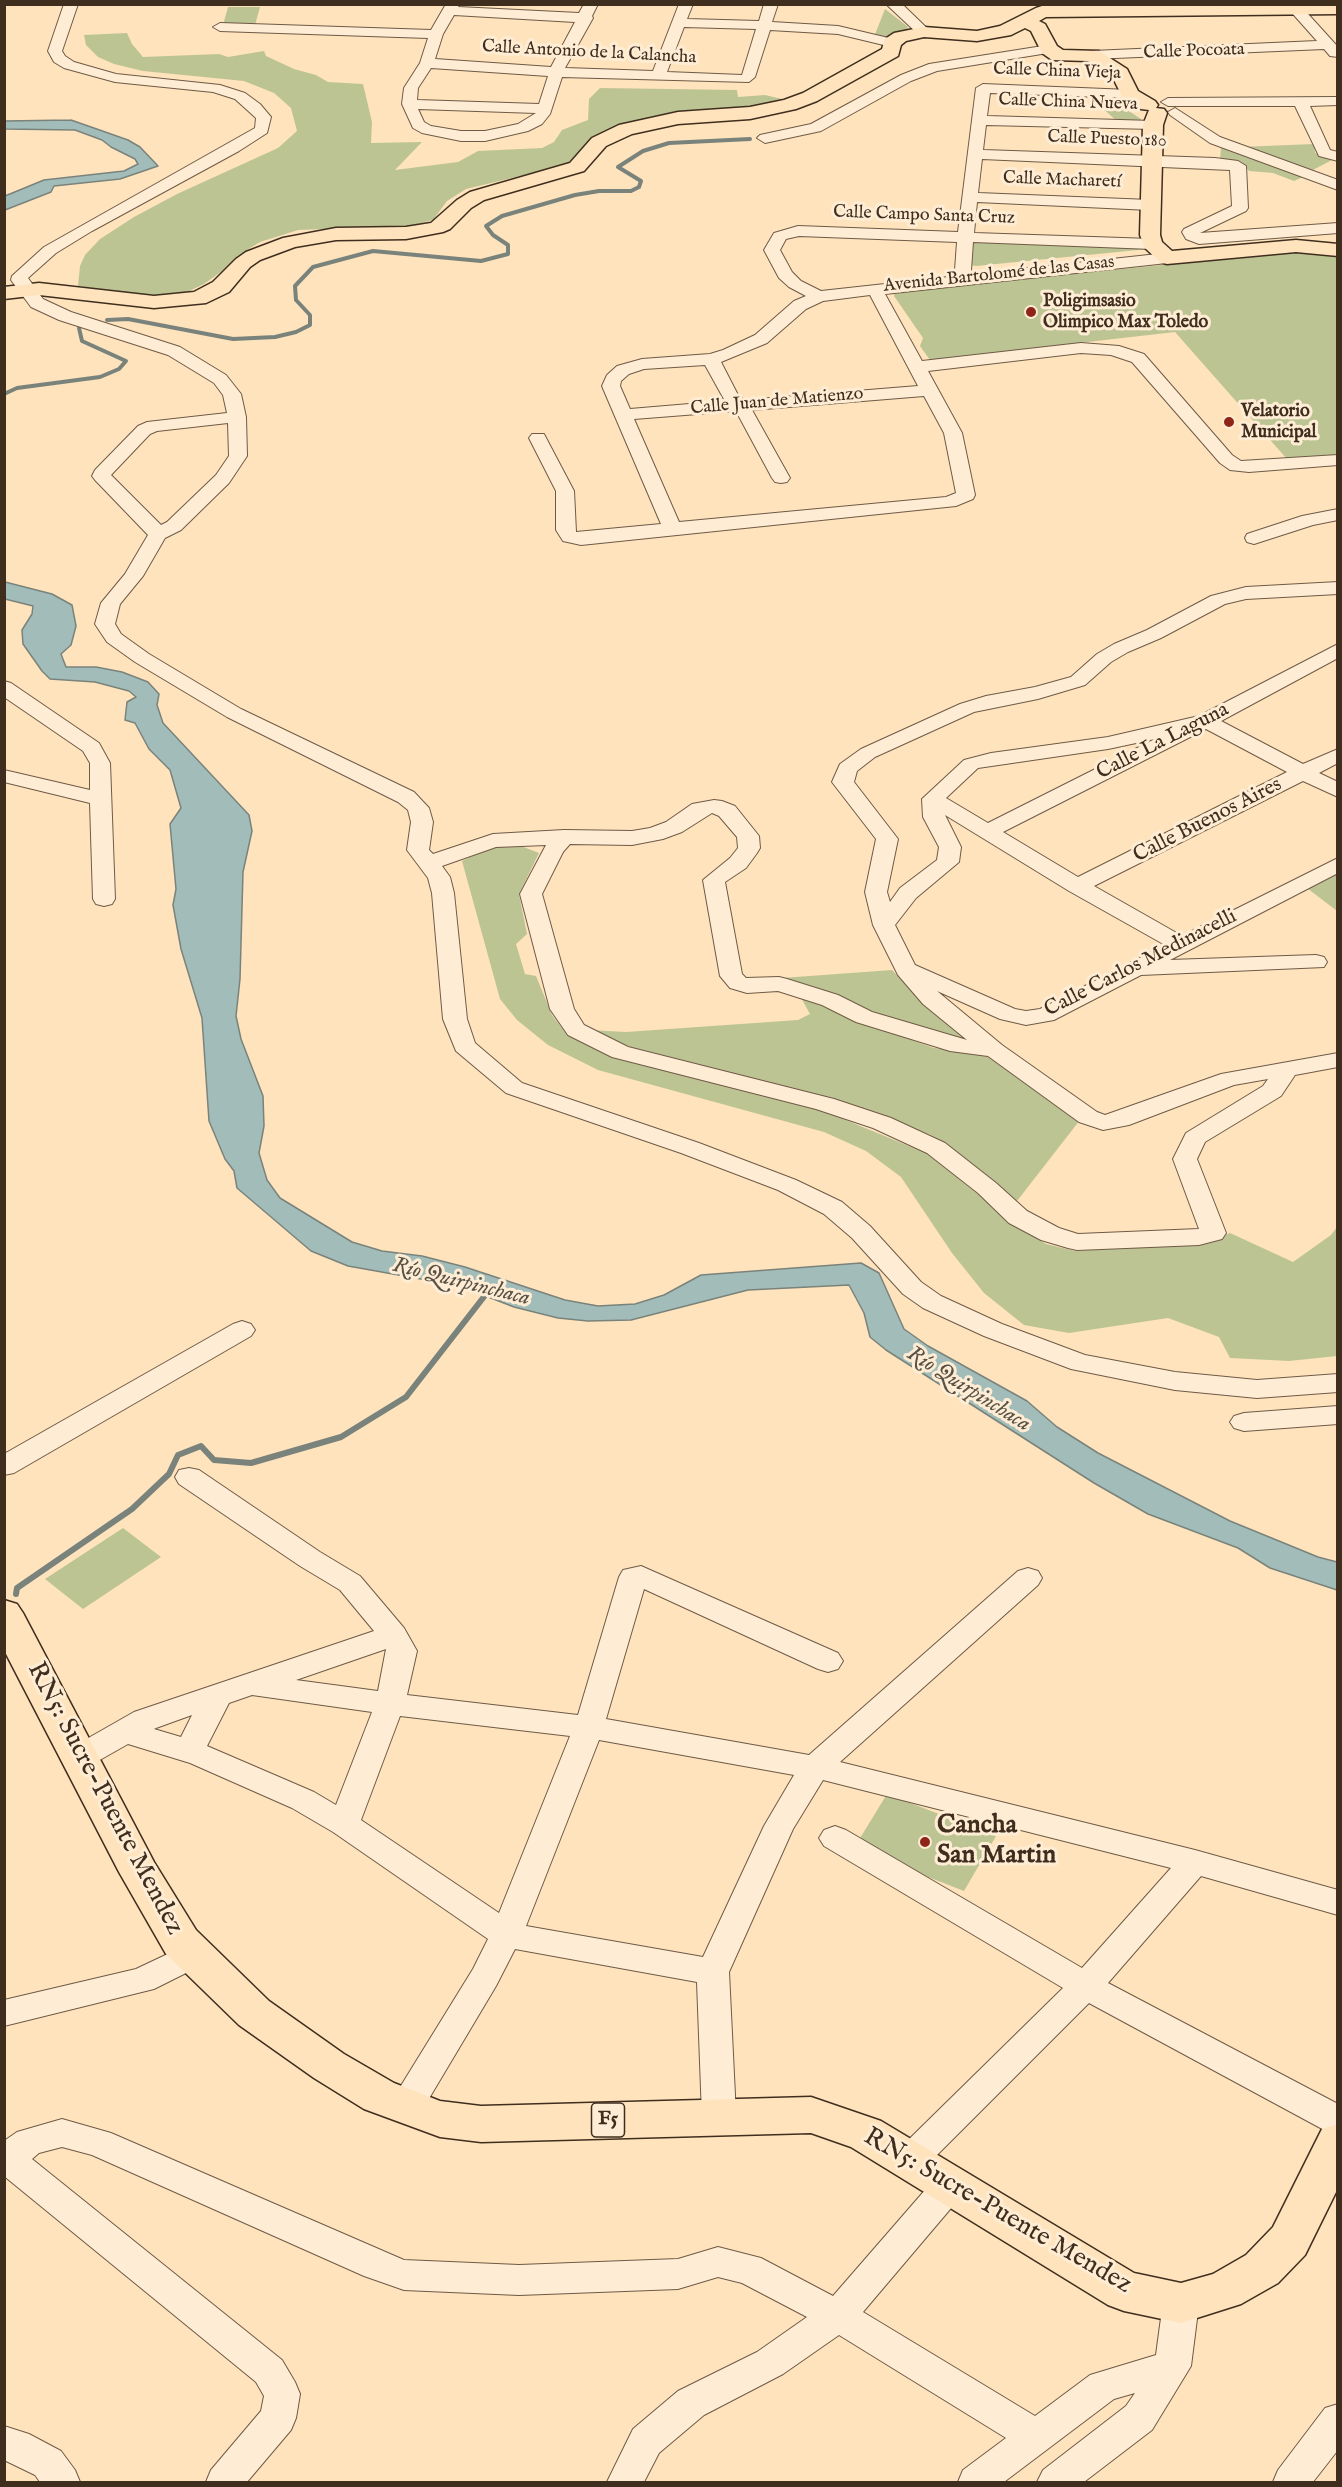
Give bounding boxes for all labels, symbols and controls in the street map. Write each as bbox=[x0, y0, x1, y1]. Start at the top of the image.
street label: Calle Antonio de la Calancha bbox=[481, 37, 697, 69]
street label: Calle Pocoata bbox=[1143, 39, 1245, 65]
street label: Calle China Vieja bbox=[993, 59, 1121, 85]
street label: Calle China Nueva bbox=[998, 90, 1138, 116]
street label: Calle Puesto 180 bbox=[1047, 127, 1167, 153]
street label: Calle Macharetí bbox=[1003, 168, 1121, 194]
street label: Calle Campo Santa Cruz bbox=[833, 202, 1015, 230]
street label: Avenida Bartolomé de las Casas bbox=[882, 252, 1116, 298]
place label: Poligimsasio Olimpico Max Toledo bbox=[1043, 291, 1208, 334]
marker: Poligimsasio Olimpico Max Toledo bbox=[1024, 305, 1038, 319]
street label: Calle Juan de Matienzo bbox=[690, 384, 864, 420]
place label: Velatorio Municipal bbox=[1241, 401, 1316, 444]
marker: Velatorio Municipal bbox=[1222, 415, 1236, 429]
street label: Calle La Laguna bbox=[1093, 698, 1233, 786]
street label: Calle Buenos Aires bbox=[1130, 773, 1286, 869]
street label: Calle Carlos Medinacelli bbox=[1041, 905, 1241, 1023]
water label: Río Quirpinchaca bbox=[390, 1253, 532, 1313]
water label: Río Quirpinchaca bbox=[901, 1342, 1035, 1438]
street label: RN5: Sucre-Puente Mendez bbox=[19, 1657, 189, 1941]
place label: Cancha San Martin bbox=[937, 1811, 1056, 1872]
marker: Cancha San Martin bbox=[918, 1835, 932, 1849]
road number: F5 bbox=[592, 2103, 624, 2137]
street label: RN5: Sucre-Puente Mendez bbox=[857, 2122, 1137, 2302]

